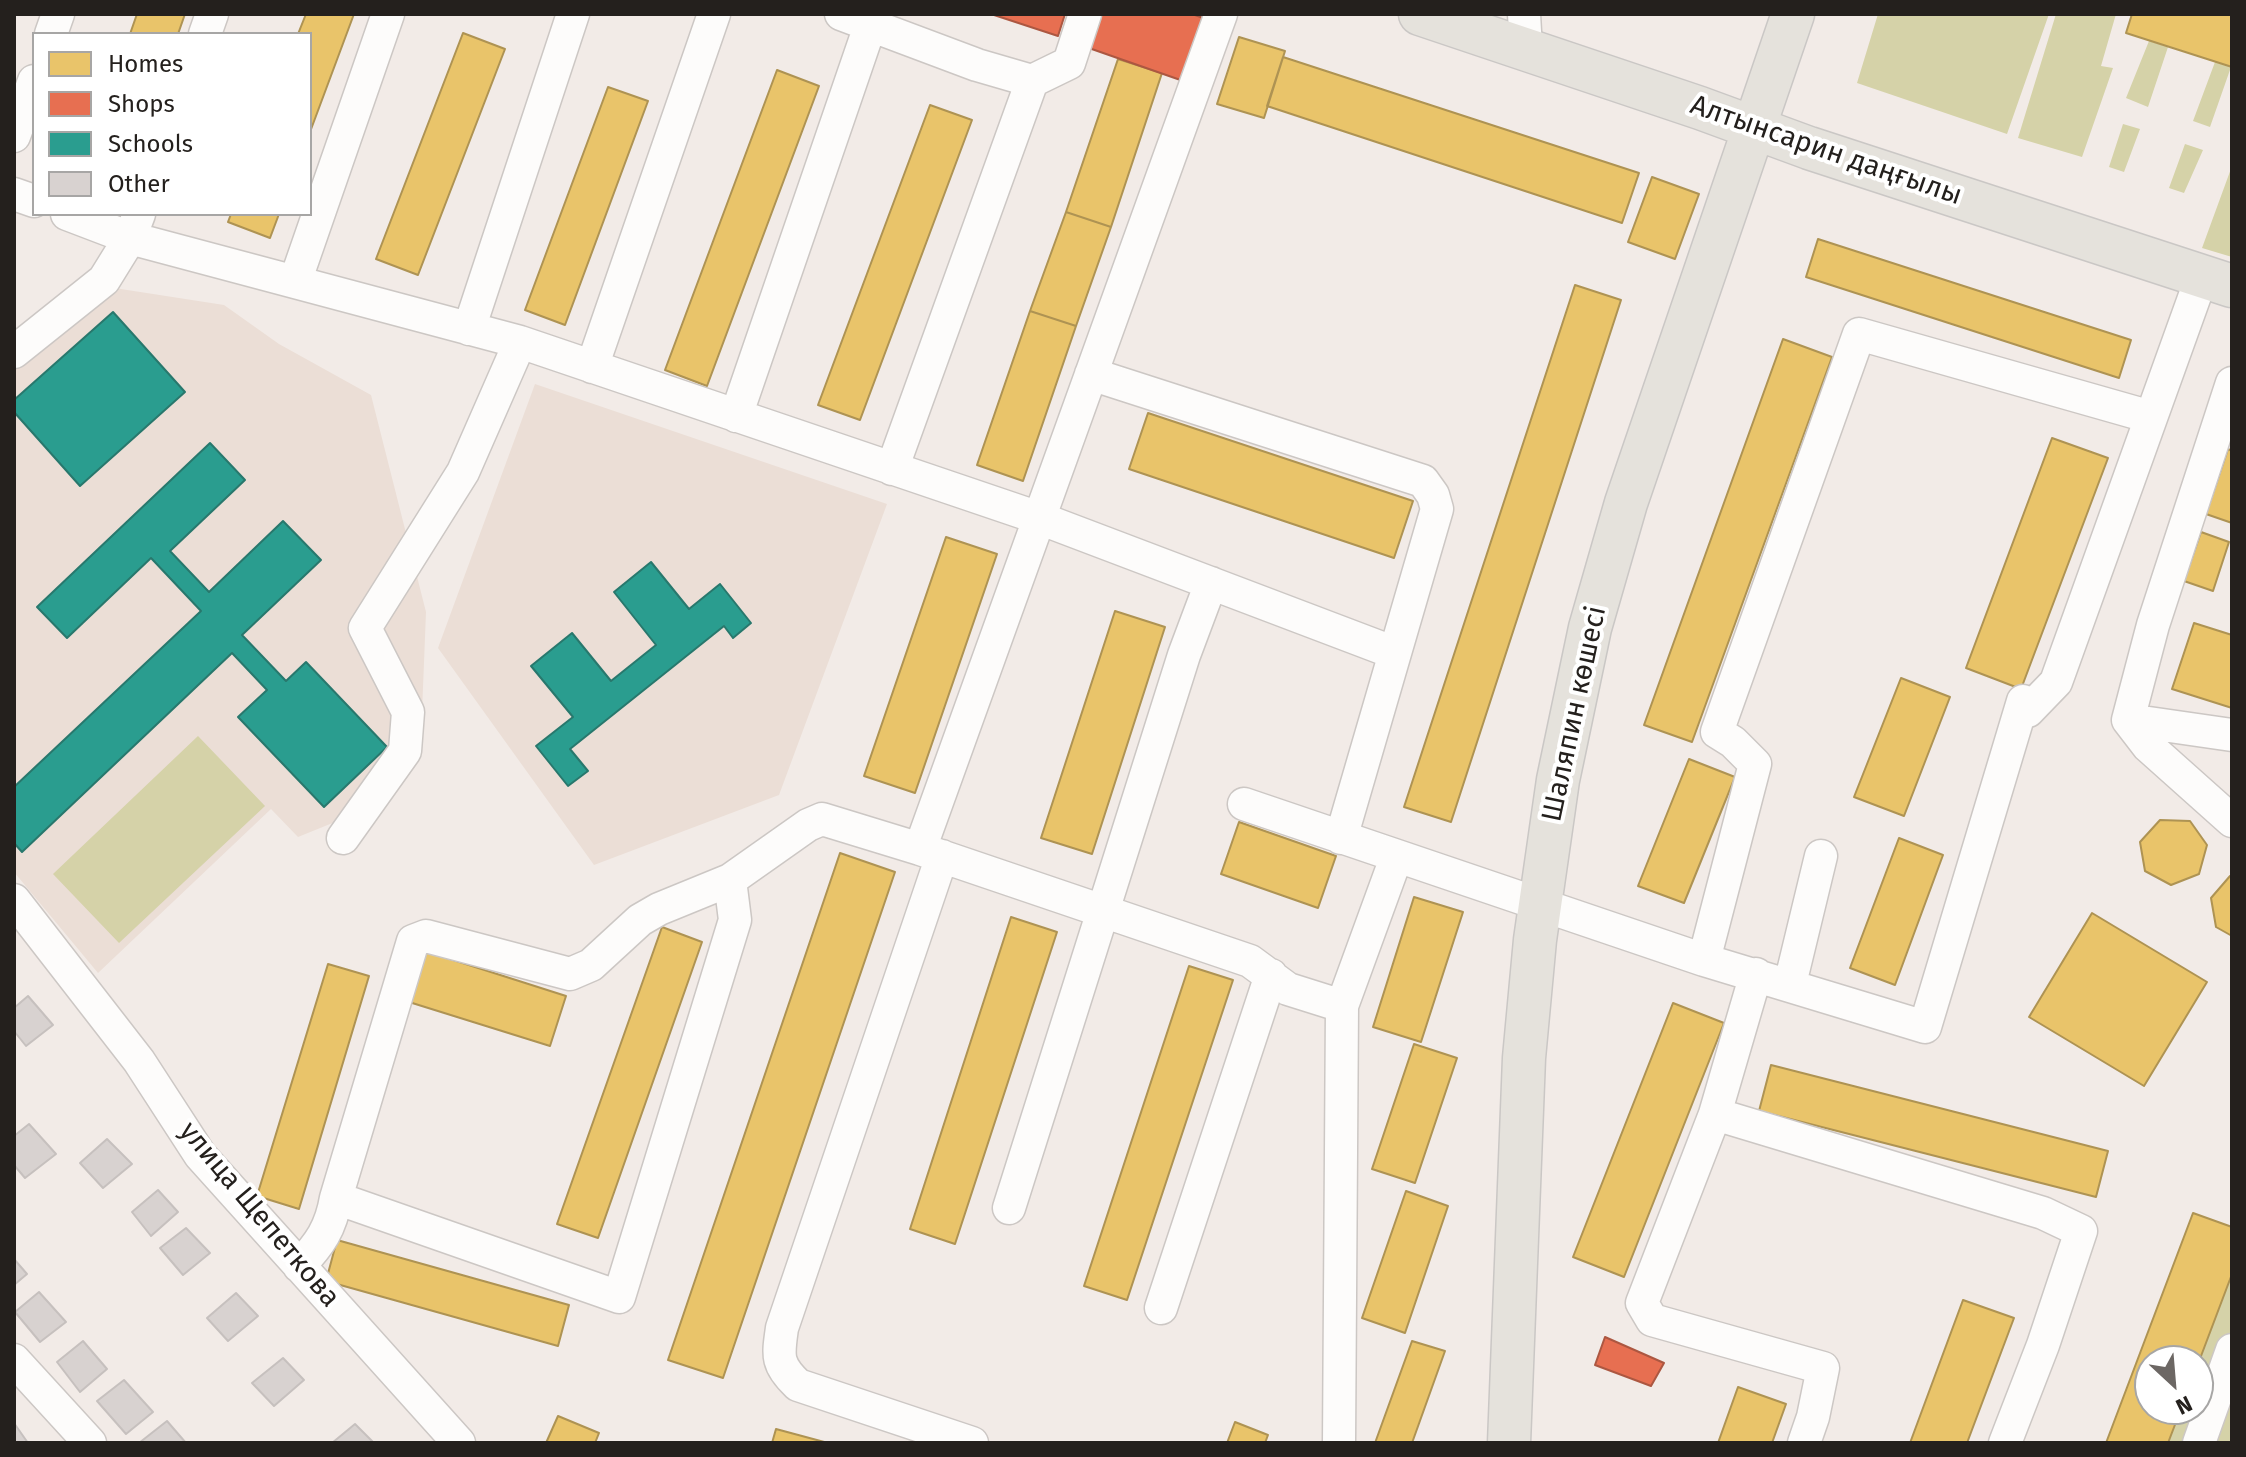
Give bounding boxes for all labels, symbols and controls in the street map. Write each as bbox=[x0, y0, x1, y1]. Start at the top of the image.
legend bbox=[32, 32, 312, 216]
text: Homes bbox=[108, 50, 183, 78]
street label: Алтынсарин даңғылы bbox=[1686, 89, 1966, 213]
text: Shops bbox=[108, 90, 175, 118]
text: Schools bbox=[108, 130, 193, 158]
text: Other bbox=[108, 170, 170, 198]
street label: Шаляпин көшесі bbox=[1536, 603, 1614, 825]
street label: улица Щепеткова bbox=[172, 1115, 346, 1315]
north arrow bbox=[2134, 1345, 2214, 1425]
text: N bbox=[2171, 1390, 2196, 1421]

